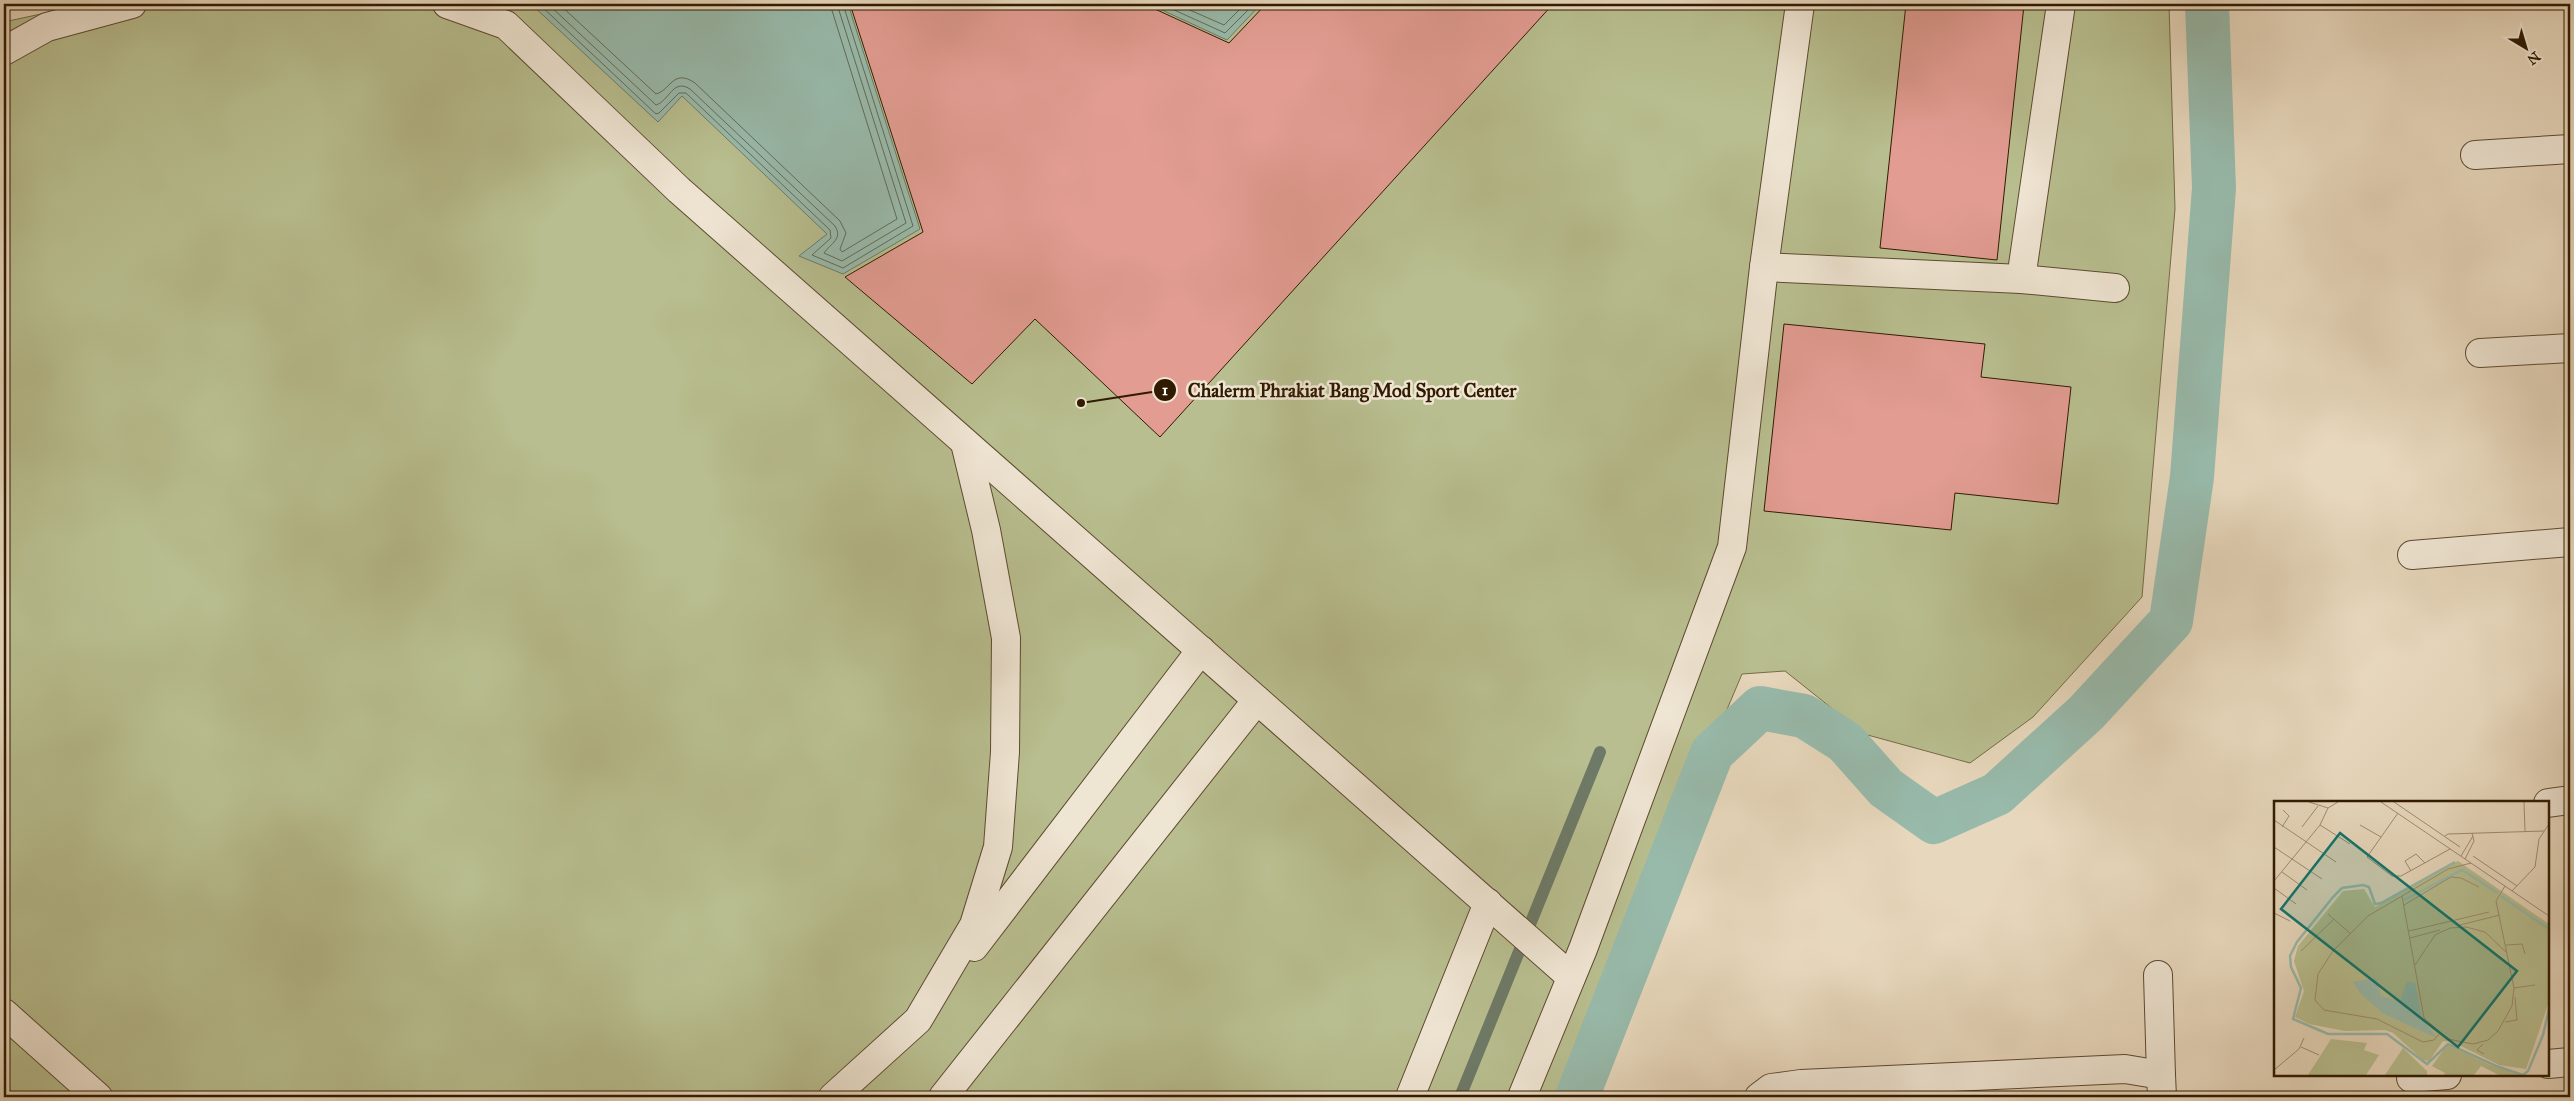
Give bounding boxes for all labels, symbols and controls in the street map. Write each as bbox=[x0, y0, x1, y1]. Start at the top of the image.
north arrow bbox=[2502, 22, 2552, 72]
text: N bbox=[2524, 47, 2544, 68]
callout: Chalerm Phrakiat Bang Mod Sport Center bbox=[1153, 373, 1526, 407]
text: Chalerm Phrakiat Bang Mod Sport Center bbox=[1188, 379, 1517, 403]
text: 1 bbox=[1162, 381, 1168, 399]
inset map bbox=[2274, 801, 2549, 1076]

